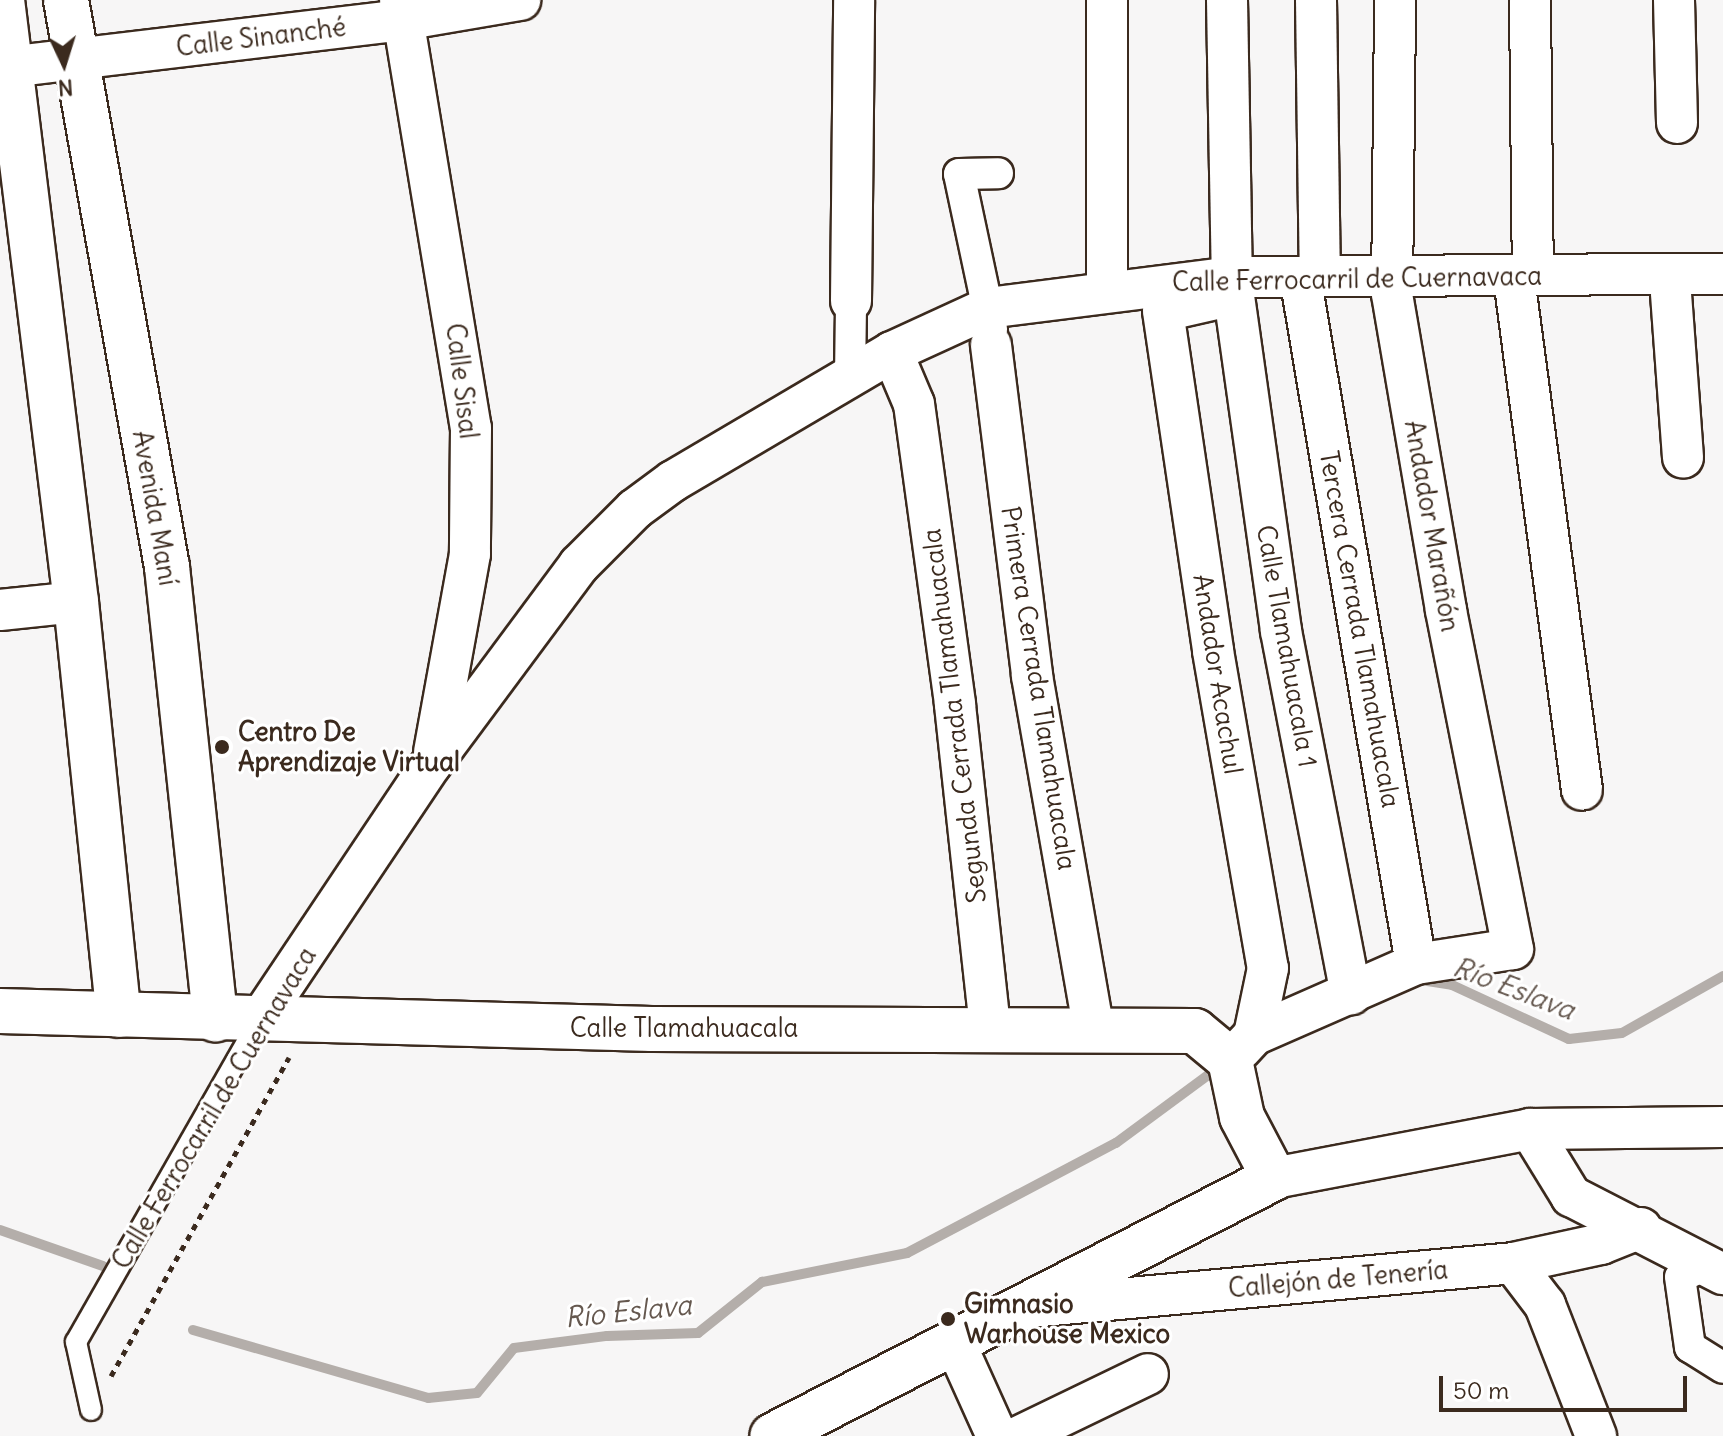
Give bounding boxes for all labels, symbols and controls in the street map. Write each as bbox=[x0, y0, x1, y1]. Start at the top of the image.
street label: Calle Sinanché bbox=[174, 11, 348, 63]
north arrow bbox=[24, 24, 104, 104]
text: N bbox=[57, 73, 74, 102]
street label: Calle Ferrocarril de Cuernavaca bbox=[1172, 260, 1542, 298]
street label: Calle Sisal bbox=[439, 321, 485, 441]
street label: Andador Marañón bbox=[1398, 418, 1466, 634]
street label: Avenida Maní bbox=[126, 428, 184, 588]
street label: Tercera Cerrada Tlamahuacala bbox=[1313, 448, 1407, 810]
street label: Primera Cerrada Tlamahuacala bbox=[995, 504, 1083, 872]
street label: Calle Tlamahuacala 1 bbox=[1250, 523, 1324, 769]
street label: Segunda Cerrada Tlamahuacala bbox=[916, 527, 992, 905]
street label: Andador Acachul bbox=[1187, 572, 1249, 776]
place label: Centro De Aprendizaje Virtual bbox=[238, 716, 460, 778]
marker: Centro De Aprendizaje Virtual bbox=[213, 738, 231, 756]
street label: Calle Ferrocarril de Cuernavaca bbox=[105, 941, 323, 1275]
water label: Río Eslava bbox=[1449, 949, 1579, 1027]
street label: Calle Tlamahuacala bbox=[570, 1012, 798, 1044]
street label: Callejón de Tenería bbox=[1227, 1254, 1449, 1304]
water label: Río Eslava bbox=[563, 1288, 693, 1334]
place label: Gimnasio Warhouse Mexico bbox=[964, 1288, 1170, 1350]
marker: Gimnasio Warhouse Mexico bbox=[939, 1310, 957, 1328]
scale bar bbox=[1443, 1360, 1691, 1410]
text: 50 m bbox=[1453, 1375, 1509, 1405]

